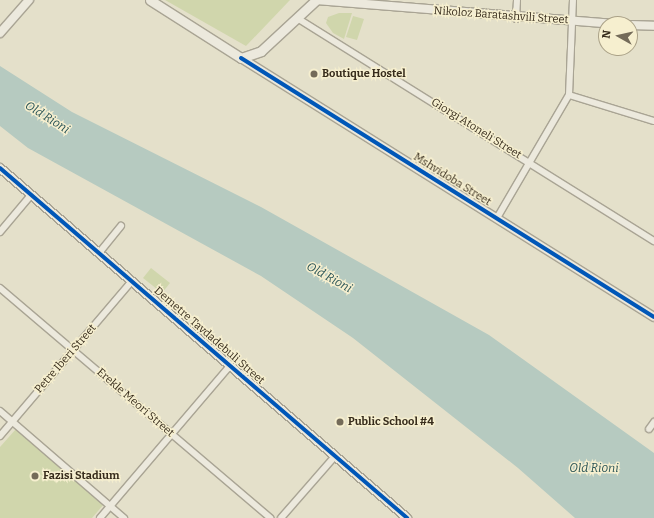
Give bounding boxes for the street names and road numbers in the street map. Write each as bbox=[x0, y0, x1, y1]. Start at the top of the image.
street label: Nikoloz Baratashvili Street bbox=[433, 5, 569, 27]
street label: Giorgi Atoneli Street bbox=[428, 96, 524, 162]
street label: Mshvidoba Street bbox=[411, 151, 493, 209]
street label: Demetre Tavdadebuli Street bbox=[151, 284, 267, 388]
street label: Petre Iberi Street bbox=[33, 322, 99, 396]
street label: Erekle Meori Street bbox=[94, 366, 176, 440]

